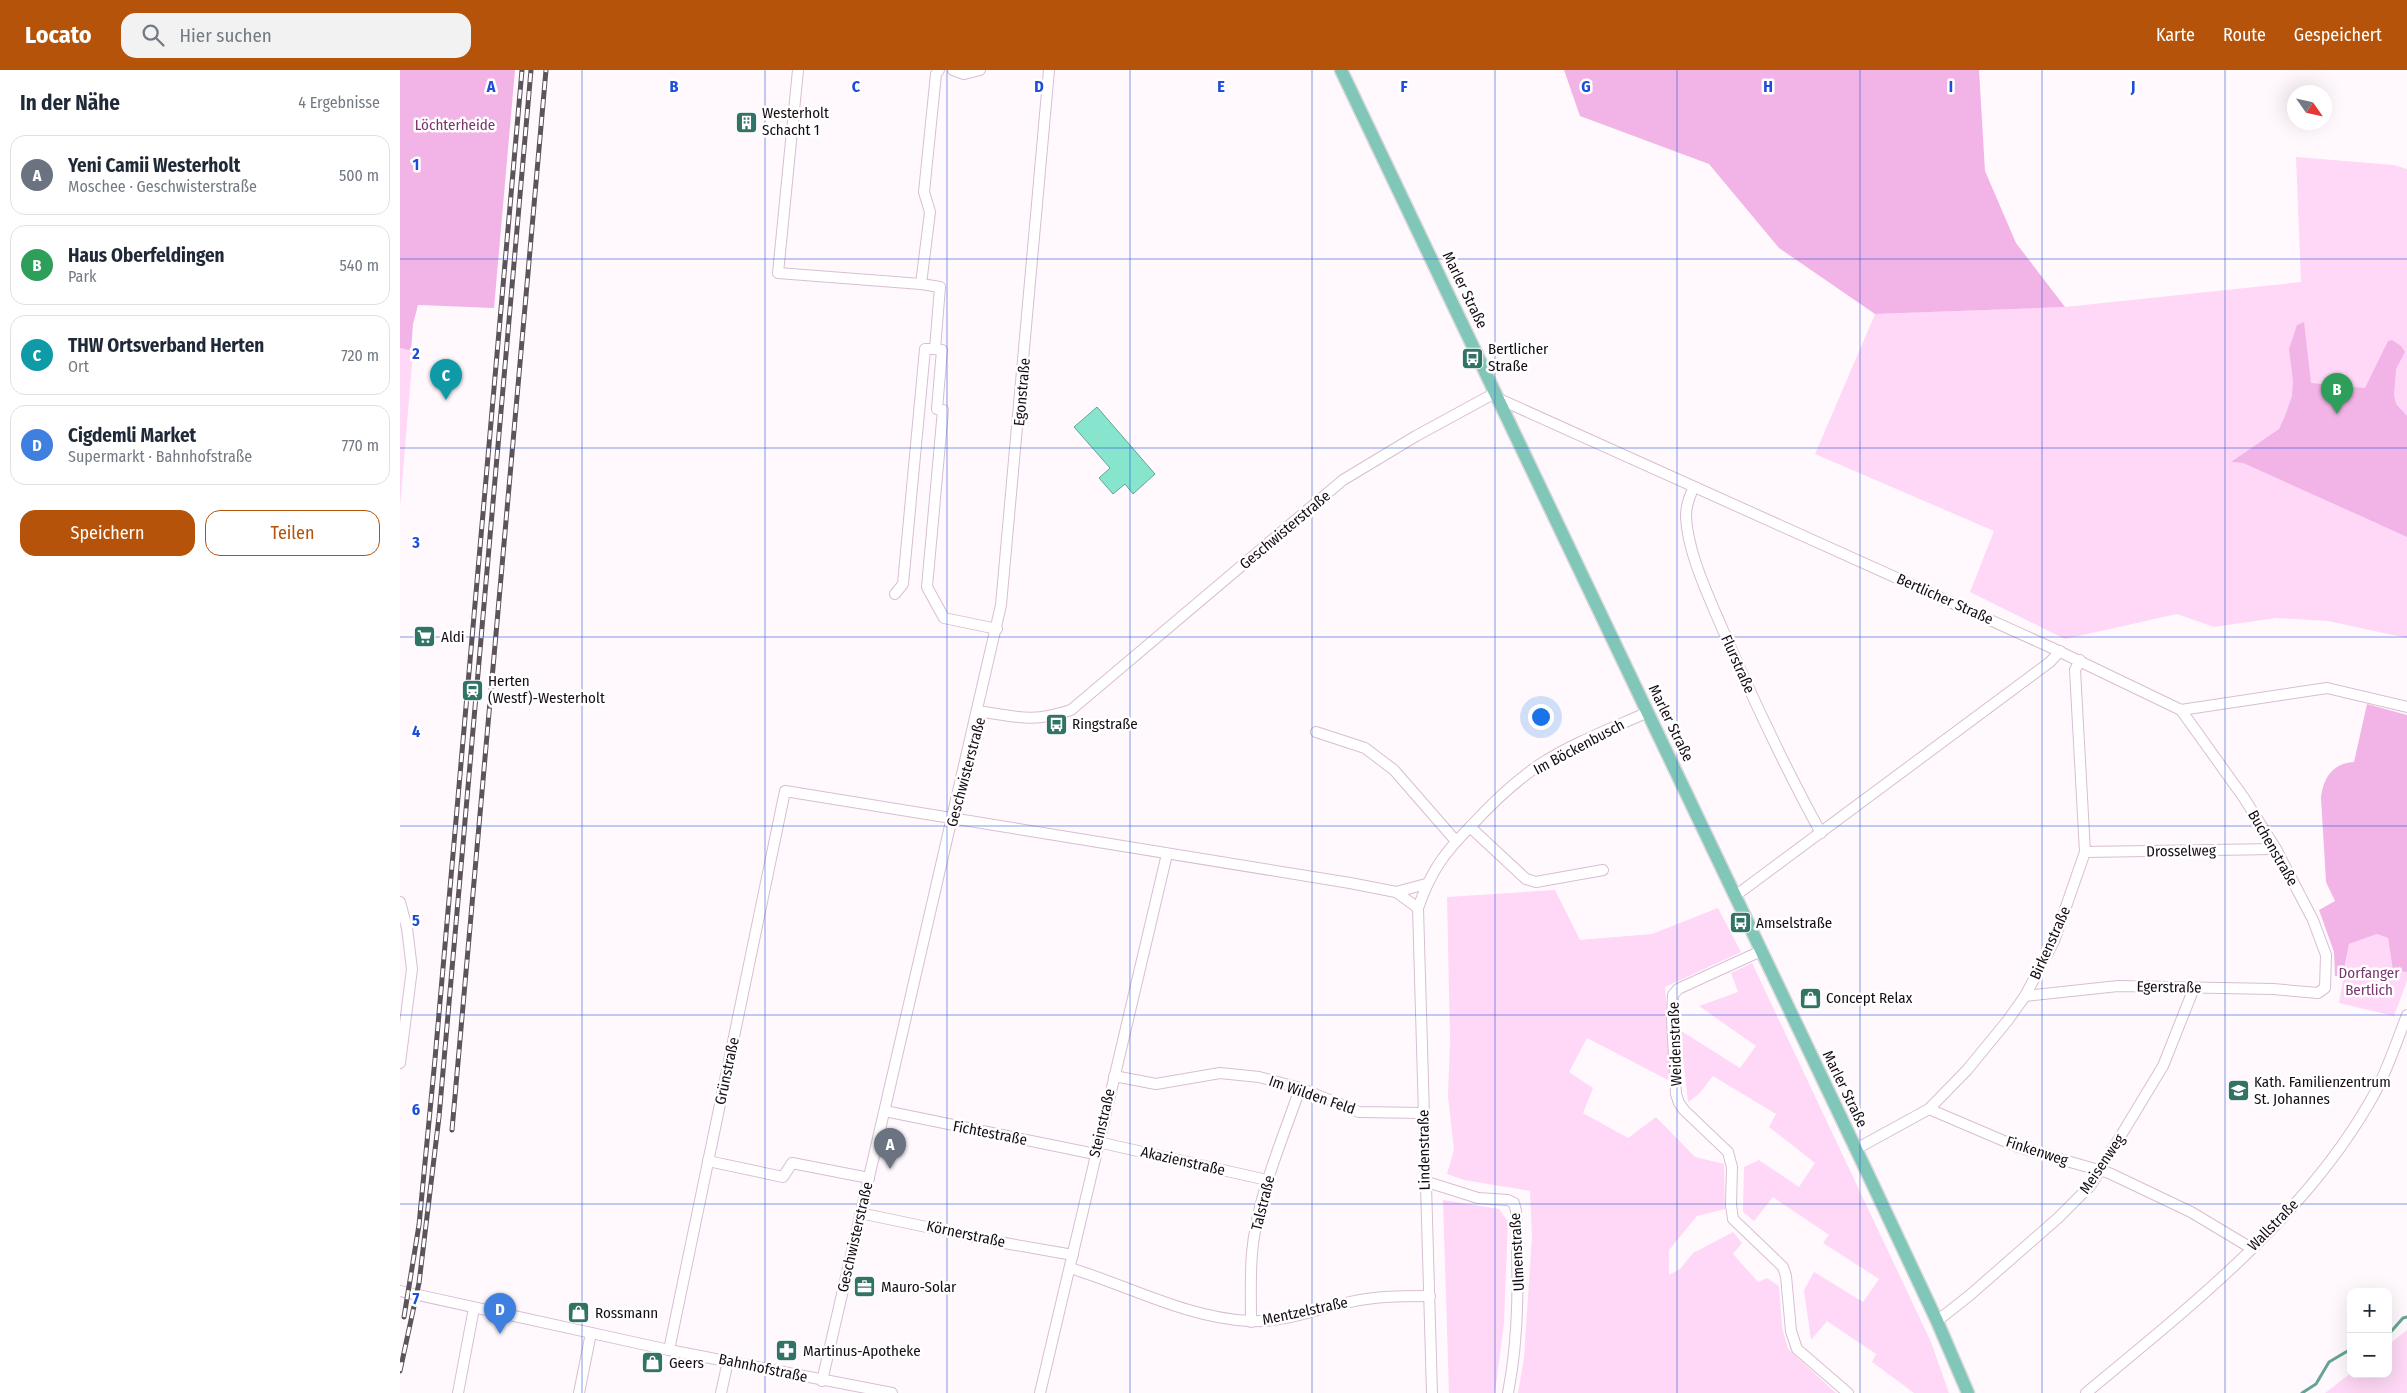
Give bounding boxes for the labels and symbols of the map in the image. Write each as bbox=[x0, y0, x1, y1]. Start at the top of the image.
text: A bbox=[486, 77, 496, 96]
text: B bbox=[670, 77, 679, 96]
text: C bbox=[852, 77, 861, 96]
text: D bbox=[1034, 77, 1044, 96]
text: E bbox=[1217, 77, 1225, 96]
text: F bbox=[1400, 77, 1408, 96]
text: G bbox=[1581, 77, 1591, 96]
text: H bbox=[1763, 77, 1773, 96]
text: I bbox=[1949, 77, 1953, 96]
text: J bbox=[2130, 77, 2135, 96]
north arrow bbox=[2287, 85, 2332, 130]
place label: Westerholt Schacht 1 bbox=[762, 104, 829, 139]
building icon: Westerholt Schacht 1 bbox=[734, 110, 758, 134]
park label: Löchterheide bbox=[415, 116, 495, 134]
text: 1 bbox=[413, 155, 419, 174]
street label: Marler Straße bbox=[1439, 249, 1491, 331]
place label: Bertlicher Straße bbox=[1488, 340, 1549, 375]
text: 2 bbox=[411, 344, 420, 363]
bus stop icon: Bertlicher Straße bbox=[1460, 346, 1484, 370]
street label: Egonstraße bbox=[1010, 357, 1034, 427]
pin: C bbox=[430, 359, 462, 400]
pin: B bbox=[2321, 373, 2353, 414]
street label: Geschwisterstraße bbox=[1236, 487, 1334, 573]
text: 3 bbox=[411, 533, 420, 552]
street label: Bertlicher Straße bbox=[1894, 570, 1996, 628]
supermarket icon: Aldi bbox=[413, 625, 437, 649]
place label: Aldi bbox=[441, 628, 465, 646]
street label: Flurstraße bbox=[1717, 632, 1759, 696]
place label: Herten (Westf)-Westerholt bbox=[488, 672, 605, 707]
station icon: Herten (Westf)-Westerholt bbox=[460, 678, 484, 702]
street label: Marler Straße bbox=[1645, 682, 1697, 764]
your location bbox=[1528, 704, 1554, 730]
bus stop icon: Ringstraße bbox=[1044, 712, 1068, 736]
street label: Geschwisterstraße bbox=[943, 715, 989, 829]
place label: Ringstraße bbox=[1072, 715, 1138, 733]
street label: Im Böckenbusch bbox=[1531, 716, 1627, 778]
text: 4 bbox=[412, 722, 420, 741]
street label: Buchenstraße bbox=[2244, 807, 2302, 889]
street label: Drosselweg bbox=[2146, 841, 2216, 861]
street label: Birkenstraße bbox=[2026, 904, 2074, 982]
text: 5 bbox=[412, 911, 420, 930]
bus stop icon: Amselstraße bbox=[1728, 911, 1752, 935]
place label: Amselstraße bbox=[1756, 914, 1832, 932]
park label: Dorfanger Bertlich bbox=[2339, 964, 2400, 999]
street label: Egerstraße bbox=[2136, 977, 2202, 997]
shop icon: Concept Relax bbox=[1798, 986, 1822, 1010]
place label: Concept Relax bbox=[1826, 989, 1913, 1007]
street label: Weidenstraße bbox=[1665, 1001, 1685, 1087]
street label: Grünstraße bbox=[711, 1036, 743, 1106]
street label: Marler Straße bbox=[1819, 1048, 1871, 1130]
street label: Im Wilden Feld bbox=[1266, 1072, 1358, 1118]
place label: Kath. Familienzentrum St. Johannes bbox=[2254, 1073, 2391, 1108]
school or university icon: Kath. Familienzentrum St. Johannes bbox=[2226, 1079, 2250, 1103]
street label: Steinstraße bbox=[1085, 1087, 1119, 1159]
text: 6 bbox=[412, 1100, 420, 1119]
street label: Lindenstraße bbox=[1414, 1110, 1434, 1190]
street label: Fichtestraße bbox=[951, 1117, 1029, 1149]
pin: A bbox=[874, 1128, 906, 1169]
street label: Meisenweg bbox=[2076, 1131, 2128, 1197]
street label: Finkenweg bbox=[2004, 1133, 2070, 1169]
street label: Akazienstraße bbox=[1139, 1143, 1227, 1179]
street label: Talstraße bbox=[1247, 1174, 1279, 1232]
street label: Geschwisterstraße bbox=[834, 1180, 876, 1294]
street label: Wallstraße bbox=[2244, 1195, 2302, 1255]
street label: Ulmenstraße bbox=[1506, 1212, 1528, 1292]
street label: Körnerstraße bbox=[925, 1217, 1007, 1251]
office icon: Mauro-Solar bbox=[853, 1275, 877, 1299]
place label: Mauro-Solar bbox=[881, 1278, 957, 1296]
text: 7 bbox=[413, 1289, 420, 1308]
pin: D bbox=[484, 1293, 516, 1334]
street label: Mentzelstraße bbox=[1261, 1293, 1349, 1329]
shop icon: Rossmann bbox=[567, 1301, 591, 1325]
place label: Rossmann bbox=[595, 1304, 658, 1322]
pharmacy icon: Martinus-Apotheke bbox=[775, 1339, 799, 1363]
place label: Martinus-Apotheke bbox=[803, 1342, 921, 1360]
street label: Bahnhofstraße bbox=[717, 1350, 809, 1386]
shop icon: Geers bbox=[641, 1351, 665, 1375]
place label: Geers bbox=[669, 1354, 704, 1372]

